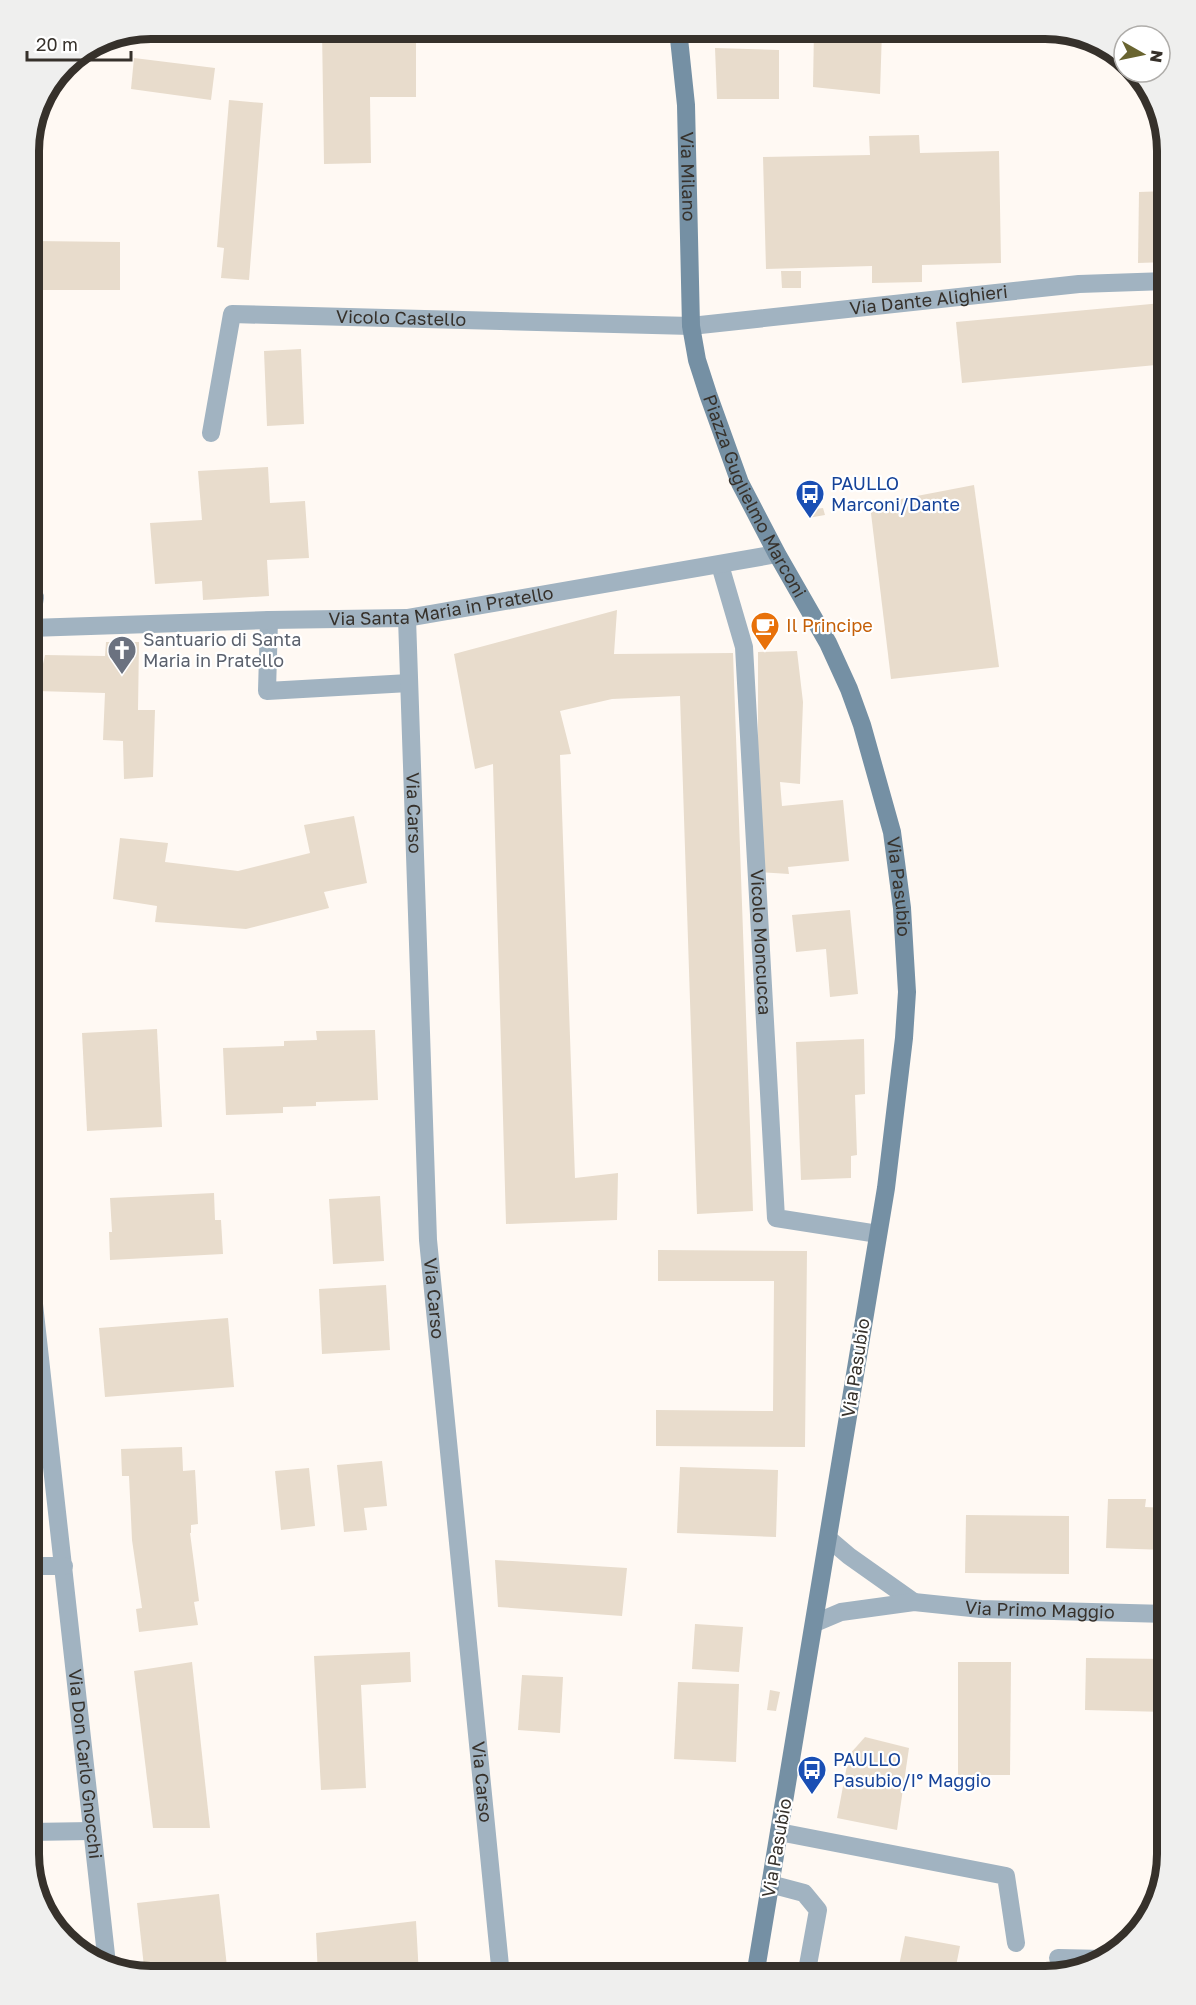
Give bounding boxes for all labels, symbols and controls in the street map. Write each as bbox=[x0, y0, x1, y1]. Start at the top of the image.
scale bar bbox=[27, 24, 130, 62]
north arrow bbox=[1112, 24, 1172, 84]
text: 20 m bbox=[36, 33, 78, 55]
text: N bbox=[1146, 49, 1168, 64]
street label: Via Milano bbox=[677, 131, 701, 222]
street label: Via Dante Alighieri bbox=[848, 280, 1009, 319]
street label: Vicolo Castello bbox=[336, 305, 467, 330]
street label: Piazza Guglielmo Marconi bbox=[699, 391, 812, 601]
place label: PAULLO Marconi/Dante bbox=[831, 472, 960, 515]
bus stop icon: PAULLO Marconi/Dante bbox=[794, 478, 826, 520]
street label: Via Santa Maria in Pratello bbox=[328, 581, 555, 629]
cafe icon: Il Principe bbox=[749, 610, 781, 652]
place label: Il Principe bbox=[786, 614, 873, 636]
place label: Santuario di Santa Maria in Pratello bbox=[143, 628, 301, 671]
church icon: Santuario di Santa Maria in Pratello bbox=[106, 634, 138, 676]
street label: Via Carso bbox=[402, 772, 427, 854]
street label: Via Pasubio bbox=[883, 835, 916, 937]
street label: Vicolo Moncucca bbox=[746, 868, 777, 1016]
street label: Via Carso bbox=[420, 1257, 450, 1340]
street label: Via Pasubio bbox=[836, 1317, 874, 1419]
street label: Via Primo Maggio bbox=[964, 1595, 1115, 1623]
street label: Via Don Carlo Gnocchi bbox=[64, 1668, 107, 1860]
street label: Via Carso bbox=[468, 1740, 498, 1823]
place label: PAULLO Pasubio/I° Maggio bbox=[833, 1748, 991, 1791]
bus stop icon: PAULLO Pasubio/I° Maggio bbox=[796, 1754, 828, 1796]
street label: Via Pasubio bbox=[756, 1796, 796, 1899]

